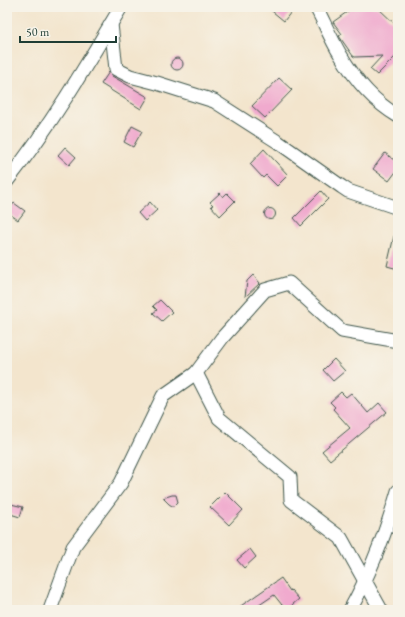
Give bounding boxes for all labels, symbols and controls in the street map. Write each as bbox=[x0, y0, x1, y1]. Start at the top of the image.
scale bar bbox=[20, 18, 116, 44]
text: 50 m bbox=[26, 24, 50, 40]

